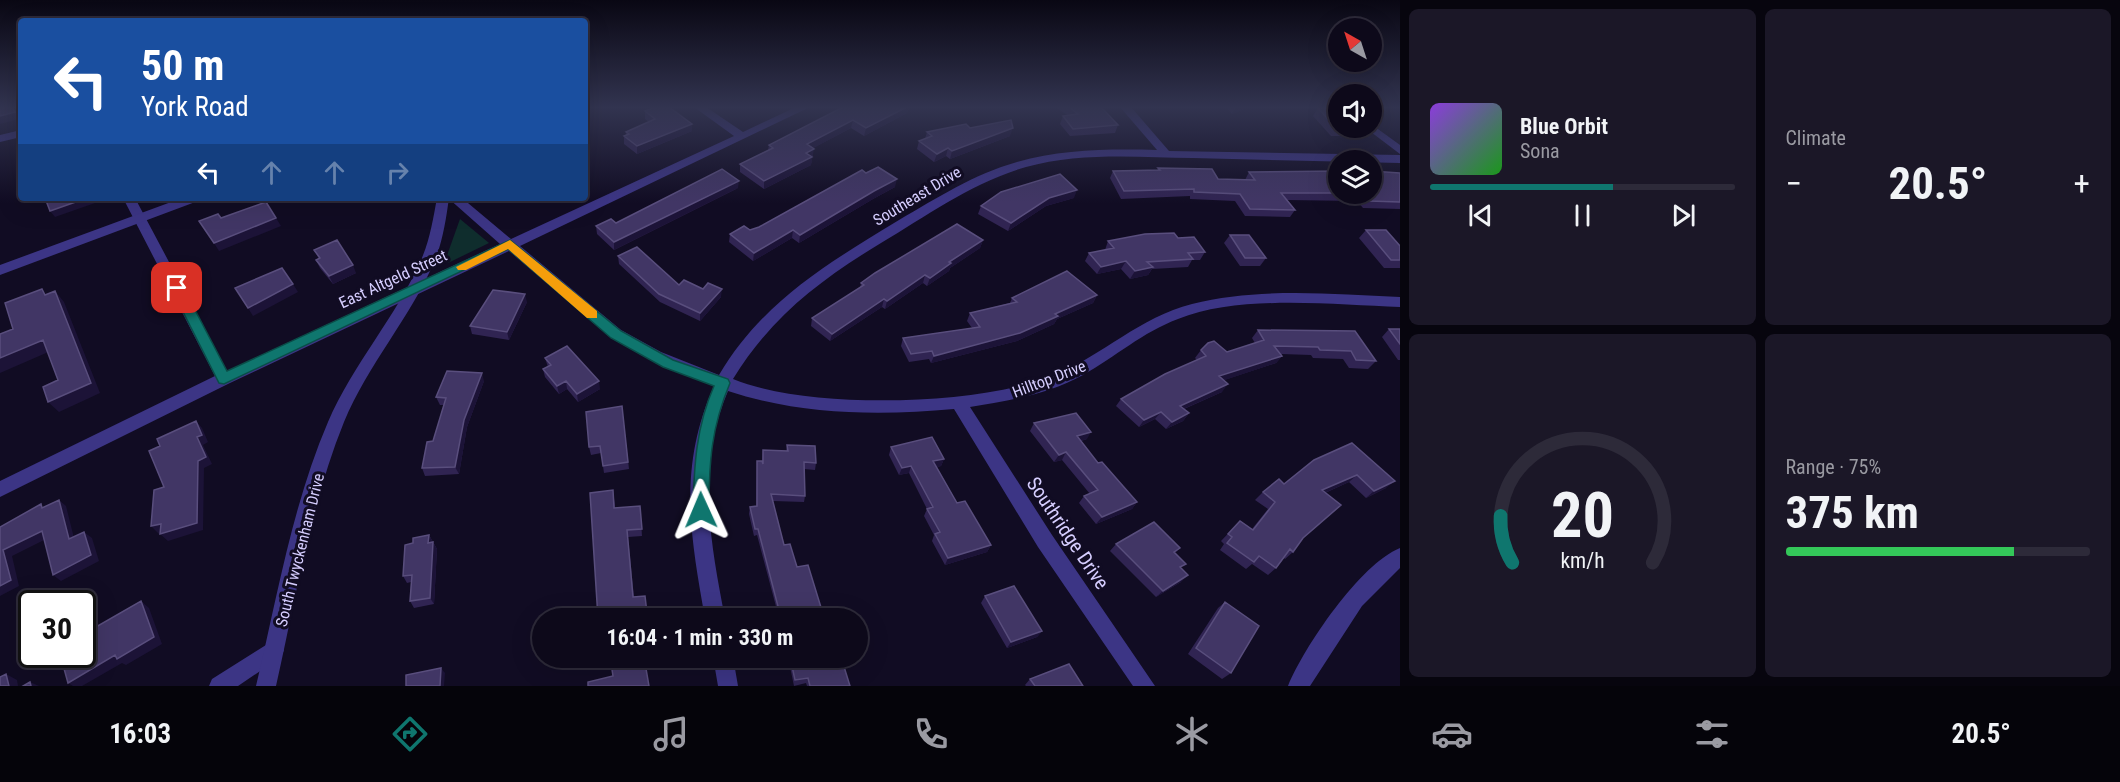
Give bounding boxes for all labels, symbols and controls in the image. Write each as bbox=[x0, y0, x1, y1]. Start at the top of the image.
north arrow bbox=[1328, 18, 1382, 72]
map controls bbox=[1328, 18, 1382, 204]
text: 50 m bbox=[141, 41, 224, 90]
icon: left bbox=[42, 42, 120, 120]
button: sound bbox=[1328, 84, 1382, 138]
text: York Road bbox=[141, 91, 249, 123]
text: Blue Orbit bbox=[1520, 114, 1608, 139]
text: Climate bbox=[1786, 126, 1846, 150]
text: Sona bbox=[1520, 139, 1560, 163]
button: layers bbox=[1328, 150, 1382, 204]
icon: left bbox=[192, 156, 225, 189]
icon: ahead bbox=[255, 156, 288, 189]
icon: ahead bbox=[318, 156, 351, 189]
icon: right bbox=[381, 156, 414, 189]
text: 20.5° bbox=[1888, 157, 1987, 210]
street label: Southeast Drive bbox=[870, 162, 964, 230]
text: − bbox=[1786, 164, 1802, 203]
text: + bbox=[2074, 164, 2090, 203]
icon: previous bbox=[1464, 199, 1497, 232]
icon: pause bbox=[1566, 199, 1599, 232]
icon: next bbox=[1667, 199, 1700, 232]
street label: East Altgeld Street bbox=[336, 246, 450, 312]
pin bbox=[151, 262, 202, 313]
icon: arrive bbox=[160, 271, 193, 304]
street label: Hilltop Drive bbox=[1010, 356, 1088, 402]
text: Range · 75% bbox=[1786, 455, 1881, 479]
street label: South Twyckenham Drive bbox=[272, 471, 328, 629]
street label: Southridge Drive bbox=[1022, 472, 1114, 594]
position arrow bbox=[669, 478, 733, 542]
text: 20 bbox=[1551, 479, 1614, 552]
text: 375 km bbox=[1786, 486, 1919, 539]
text: km/h bbox=[1560, 548, 1604, 573]
speed limit sign: 30 bbox=[18, 590, 96, 668]
text: 16:04 · 1 min · 330 m bbox=[607, 625, 793, 650]
icon: directions bbox=[389, 713, 431, 755]
icon: music bbox=[650, 713, 692, 755]
icon: phone bbox=[910, 713, 952, 755]
icon: climate bbox=[1171, 713, 1213, 755]
icon: car bbox=[1431, 713, 1473, 755]
icon: filters bbox=[1691, 713, 1733, 755]
text: 16:03 bbox=[109, 718, 171, 750]
text: 20.5° bbox=[1952, 718, 2011, 750]

